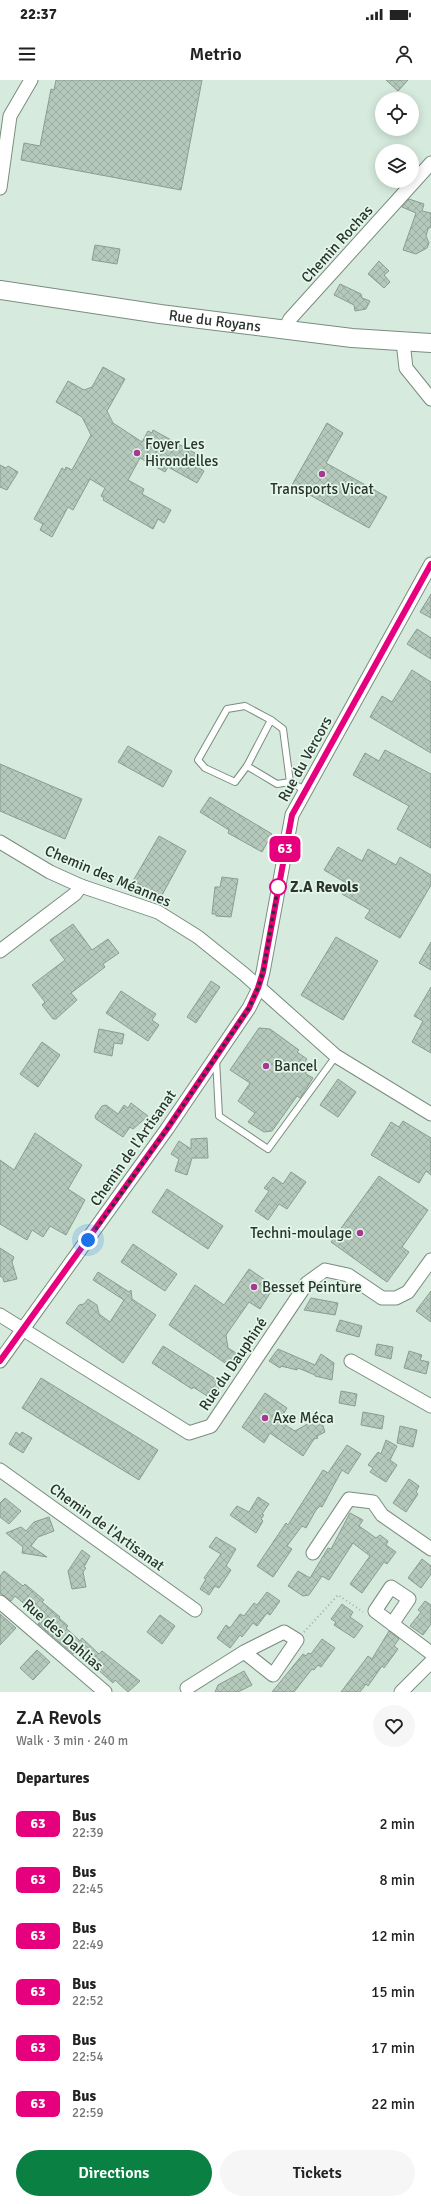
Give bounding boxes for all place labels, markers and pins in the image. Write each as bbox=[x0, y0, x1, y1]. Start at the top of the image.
place label: Foyer Les Hirondelles bbox=[145, 435, 219, 470]
marker: Foyer Les Hirondelles bbox=[132, 448, 142, 458]
marker: Transports Vicat bbox=[317, 469, 327, 479]
place label: Transports Vicat bbox=[270, 480, 374, 498]
marker: Z.A Revols bbox=[269, 878, 287, 896]
place label: Z.A Revols bbox=[290, 878, 359, 896]
place label: Bancel bbox=[274, 1057, 318, 1075]
marker: Bancel bbox=[261, 1061, 271, 1071]
place label: Techni-moulage bbox=[250, 1224, 352, 1242]
marker: Techni-moulage bbox=[355, 1228, 365, 1238]
place label: Besset Peinture bbox=[262, 1278, 362, 1296]
marker: Besset Peinture bbox=[249, 1282, 259, 1292]
place label: Axe Méca bbox=[273, 1409, 334, 1427]
marker: Axe Méca bbox=[260, 1413, 270, 1423]

